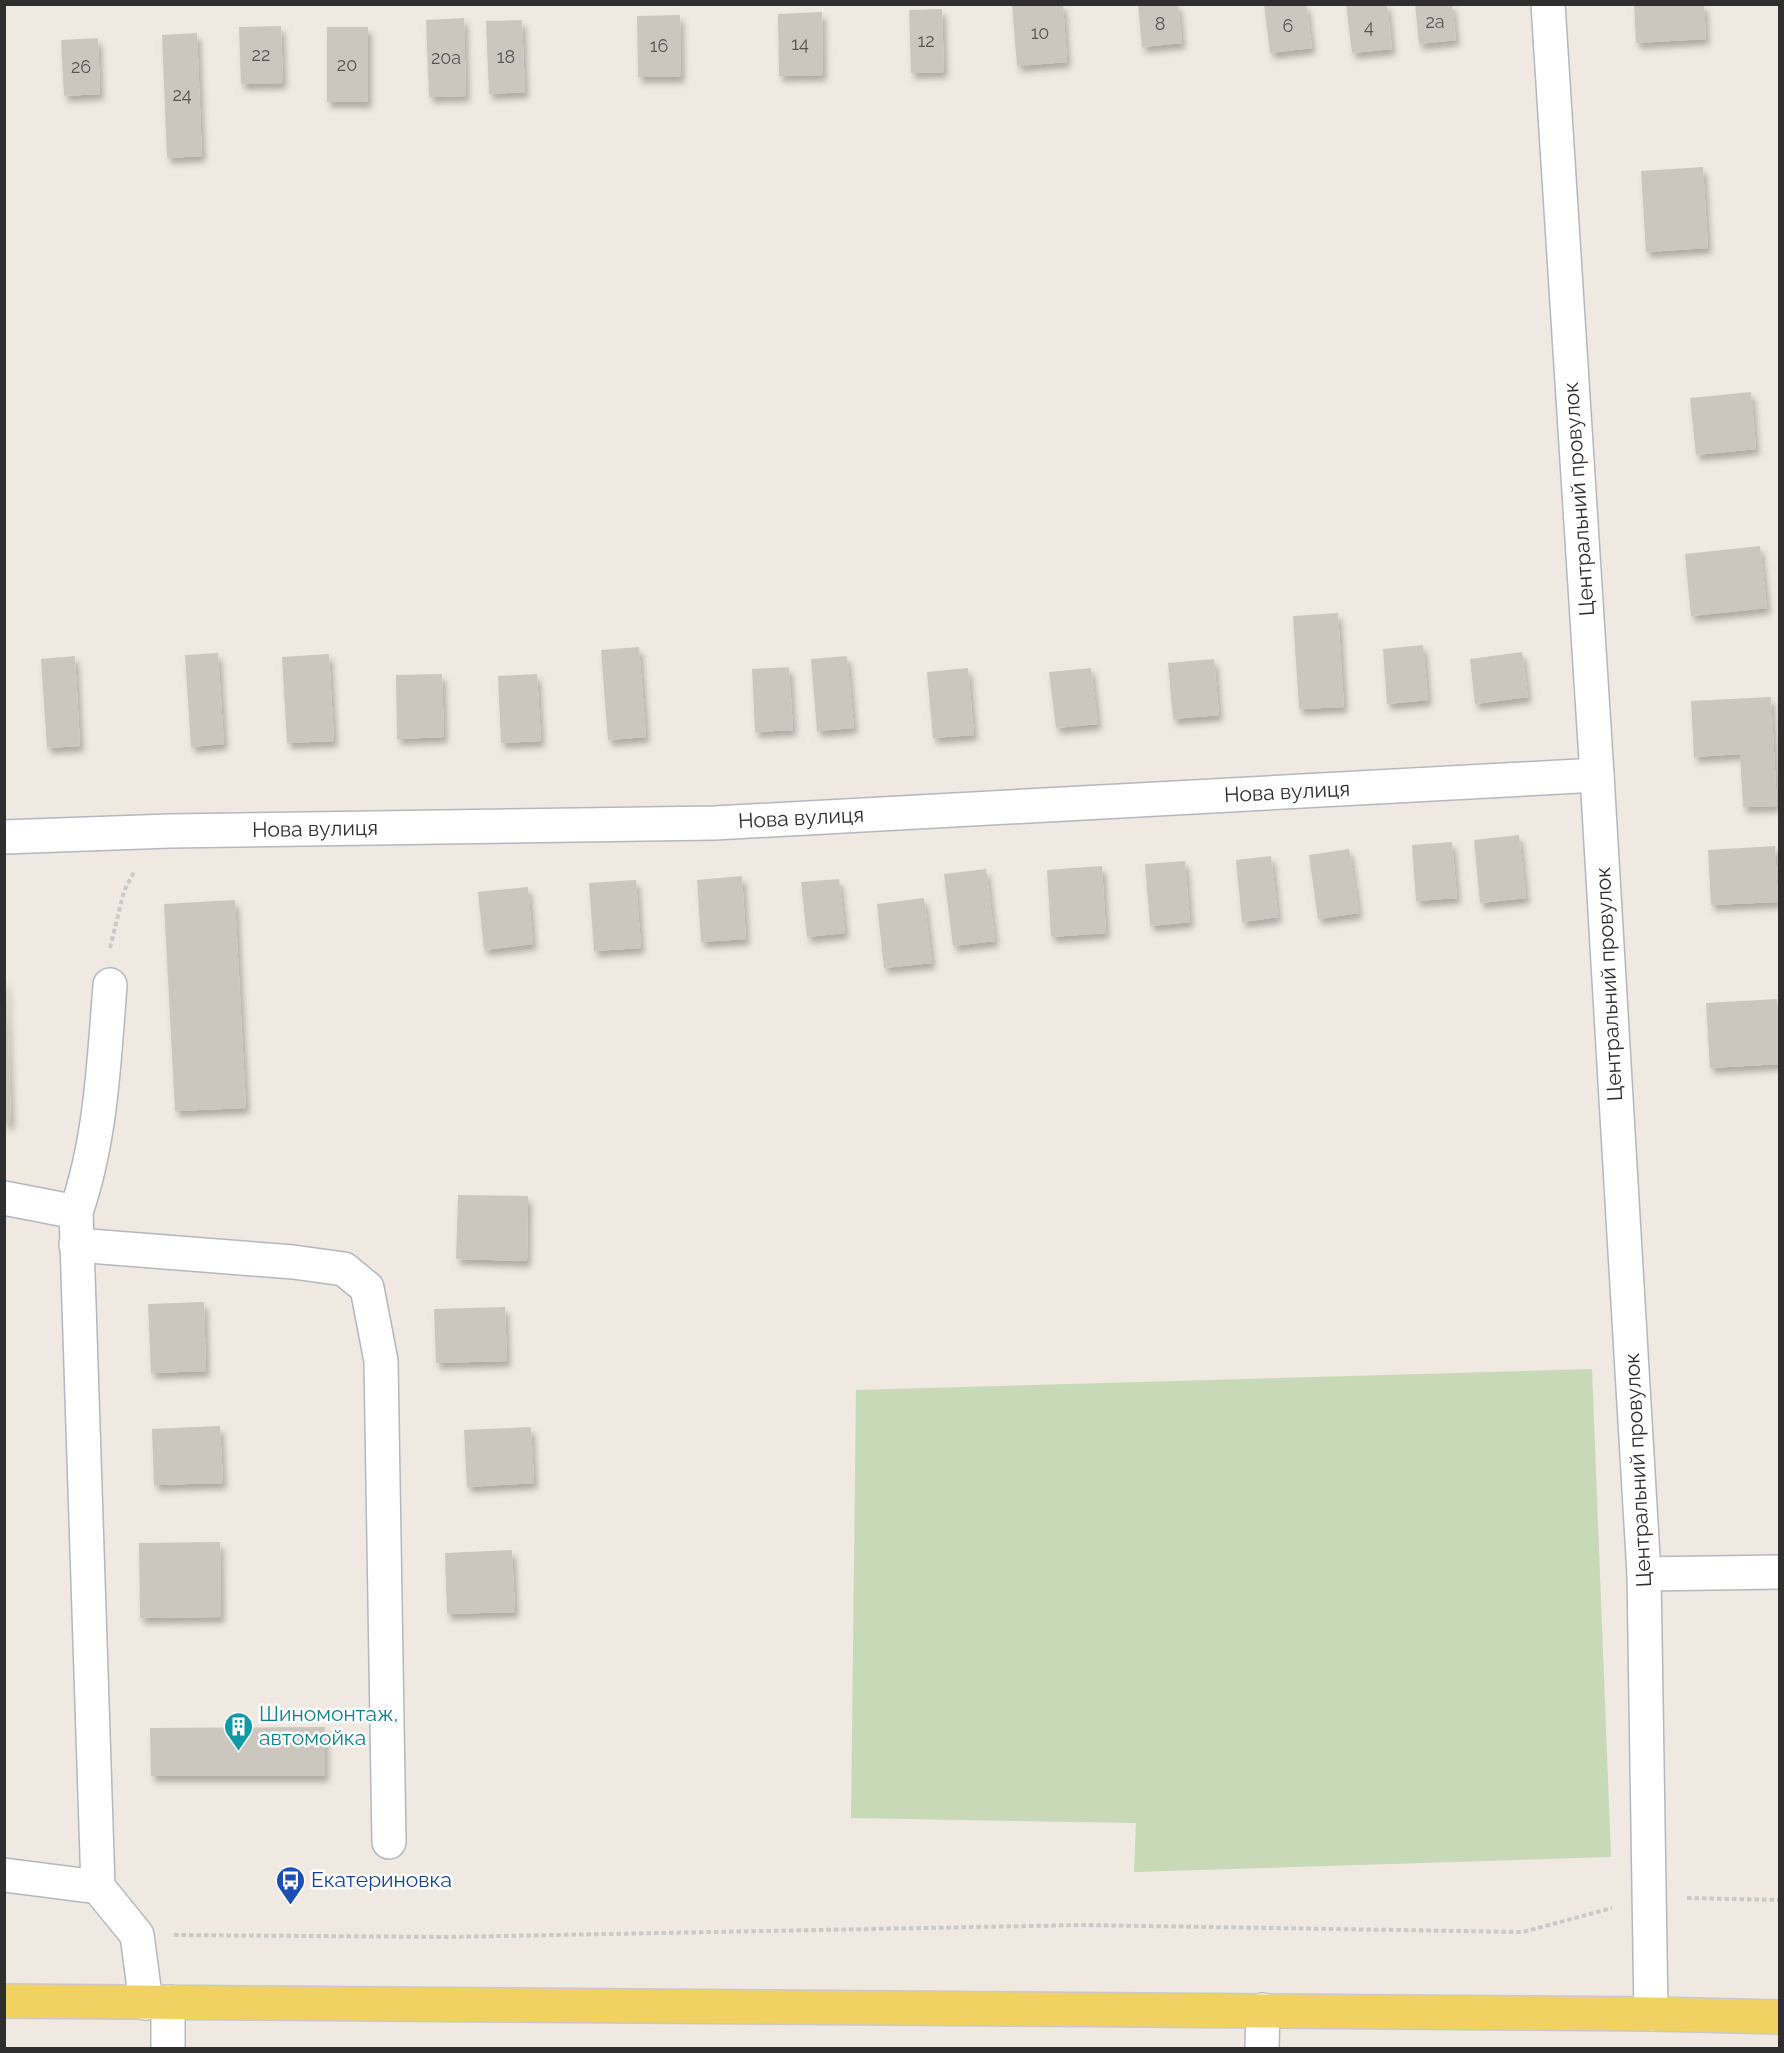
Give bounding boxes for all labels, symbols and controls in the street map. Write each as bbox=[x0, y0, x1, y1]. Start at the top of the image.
house number: 2а bbox=[1425, 11, 1445, 32]
house number: 8 bbox=[1155, 13, 1165, 34]
house number: 6 bbox=[1283, 15, 1294, 36]
house number: 4 bbox=[1364, 16, 1374, 37]
house number: 10 bbox=[1031, 22, 1049, 43]
house number: 12 bbox=[917, 30, 935, 51]
house number: 14 bbox=[791, 33, 809, 54]
house number: 16 bbox=[650, 35, 668, 56]
house number: 22 bbox=[252, 44, 270, 65]
house number: 18 bbox=[497, 46, 515, 67]
house number: 20а bbox=[431, 47, 461, 68]
house number: 20 bbox=[337, 54, 357, 75]
house number: 26 bbox=[71, 56, 91, 77]
house number: 24 bbox=[172, 84, 192, 105]
street label: Центральний провулок bbox=[1558, 381, 1599, 617]
street label: Нова вулиця bbox=[1223, 776, 1351, 807]
street label: Нова вулиця bbox=[737, 802, 865, 833]
street label: Нова вулиця bbox=[252, 815, 378, 842]
street label: Центральний провулок bbox=[1590, 866, 1627, 1102]
street label: Центральний провулок bbox=[1619, 1352, 1656, 1588]
place label: Шиномонтаж, автомойка bbox=[259, 1701, 398, 1750]
building icon: Шиномонтаж, автомойка bbox=[222, 1710, 254, 1752]
bus stop icon: Екатериновка bbox=[274, 1864, 306, 1906]
place label: Екатериновка bbox=[311, 1867, 452, 1892]

